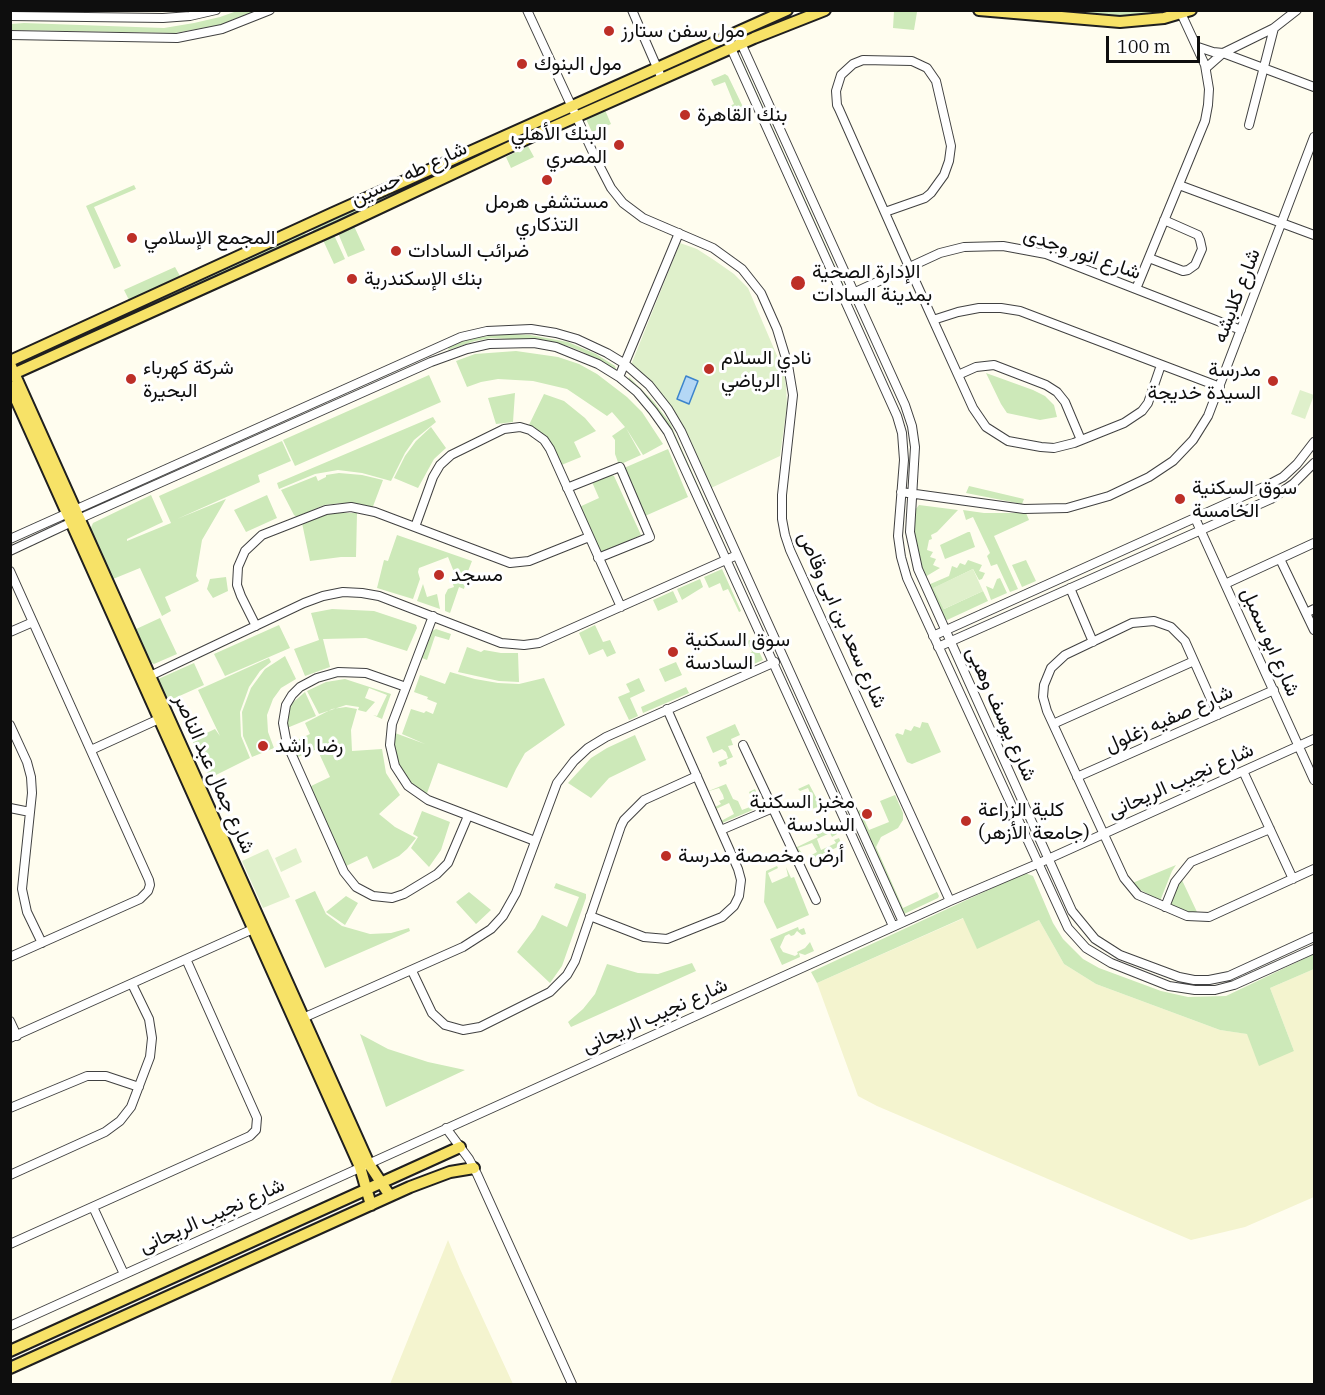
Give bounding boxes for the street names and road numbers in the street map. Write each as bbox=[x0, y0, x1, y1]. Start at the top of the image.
street label: شارع طه حسين bbox=[347, 137, 471, 211]
street label: شارع انور وجدى bbox=[1020, 223, 1144, 285]
street label: شارع كلابشه bbox=[1208, 246, 1266, 346]
street label: شارع سعد بن ابى وقاص bbox=[792, 528, 892, 712]
street label: شارع ابو سمبل bbox=[1235, 584, 1305, 700]
street label: شارع يوسف وهبى bbox=[961, 643, 1041, 785]
street label: شارع صفيه زغلول bbox=[1101, 680, 1237, 758]
street label: شارع جمال عبد الناصر bbox=[168, 691, 260, 857]
street label: شارع نجيب الريحانى bbox=[1105, 738, 1257, 824]
street label: شارع نجيب الريحانى bbox=[579, 973, 731, 1059]
street label: شارع نجيب الريحانى bbox=[136, 1173, 288, 1259]

